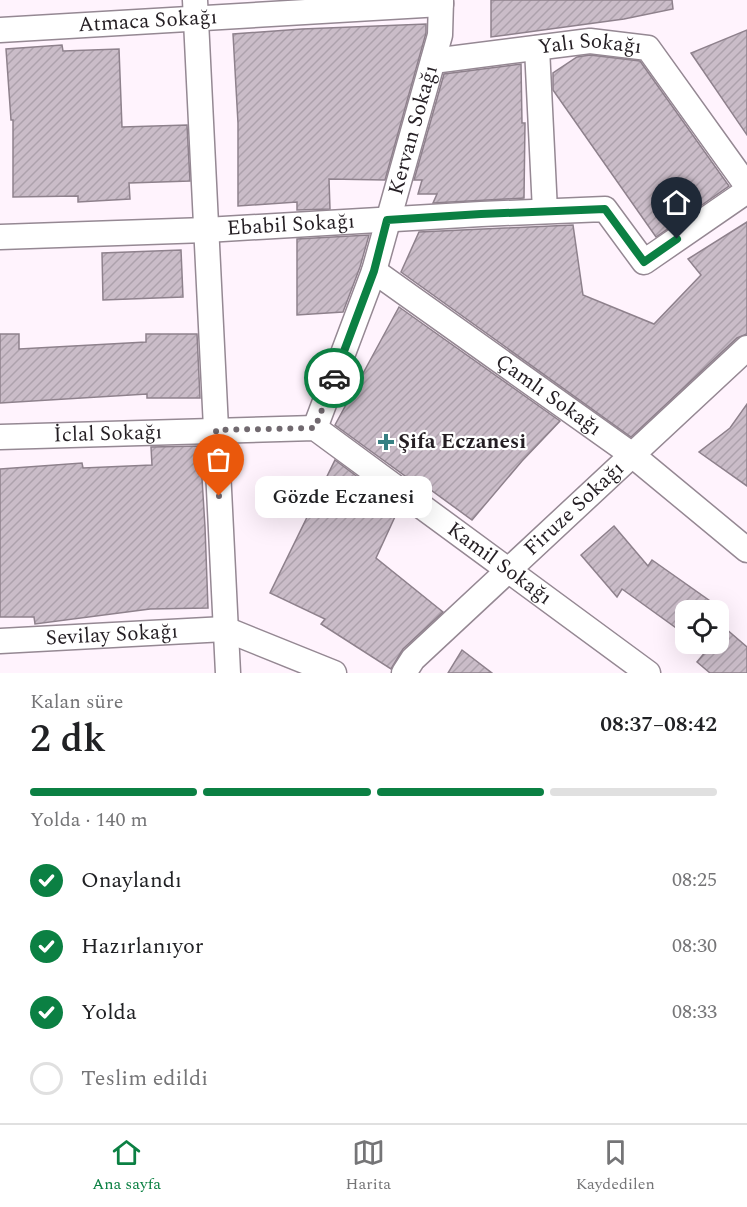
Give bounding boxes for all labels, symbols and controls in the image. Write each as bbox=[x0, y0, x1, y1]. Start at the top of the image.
street label: Atmaca Sokağı bbox=[77, 1, 218, 41]
street label: Yalı Sokağı bbox=[536, 25, 643, 63]
street label: Kervan Sokağı bbox=[380, 61, 447, 199]
pin bbox=[651, 177, 702, 239]
icon: home bbox=[660, 186, 693, 219]
street label: Ebabil Sokağı bbox=[226, 205, 356, 245]
street label: Çamlı Sokağı bbox=[488, 346, 608, 444]
courier bbox=[304, 348, 364, 408]
icon: car bbox=[318, 362, 351, 395]
street label: İclal Sokağı bbox=[53, 416, 163, 451]
place label: Şifa Eczanesi bbox=[398, 426, 526, 458]
pin bbox=[193, 434, 244, 496]
marker: Şifa Eczanesi bbox=[379, 435, 393, 449]
icon: bag bbox=[202, 443, 235, 476]
street label: Firuze Sokağı bbox=[517, 454, 632, 564]
callout: Gözde Eczanesi bbox=[255, 475, 432, 517]
text: Gözde Eczanesi bbox=[272, 482, 415, 512]
street label: Kamil Sokağı bbox=[440, 514, 559, 613]
map controls bbox=[675, 600, 729, 654]
button: locate bbox=[675, 600, 729, 654]
street label: Sevilay Sokağı bbox=[45, 616, 179, 655]
text: Kalan süre bbox=[30, 687, 123, 717]
text: 08:37–08:42 bbox=[600, 708, 717, 741]
text: 2 dk bbox=[30, 710, 106, 769]
text: Yolda · 140 m bbox=[30, 805, 148, 835]
icon: check bbox=[30, 864, 63, 897]
text: Onaylandı bbox=[81, 864, 182, 897]
text: 08:25 bbox=[672, 865, 717, 895]
icon: check bbox=[30, 930, 63, 963]
text: Hazırlanıyor bbox=[81, 930, 204, 963]
text: 08:30 bbox=[672, 931, 717, 961]
icon: check bbox=[30, 996, 63, 1029]
text: Yolda bbox=[81, 996, 137, 1029]
text: 08:33 bbox=[672, 997, 717, 1027]
text: Teslim edildi bbox=[81, 1062, 208, 1095]
tab: Ana sayfa bbox=[92, 1136, 161, 1196]
tab: Harita bbox=[346, 1136, 391, 1196]
tab: Kaydedilen bbox=[576, 1136, 655, 1196]

